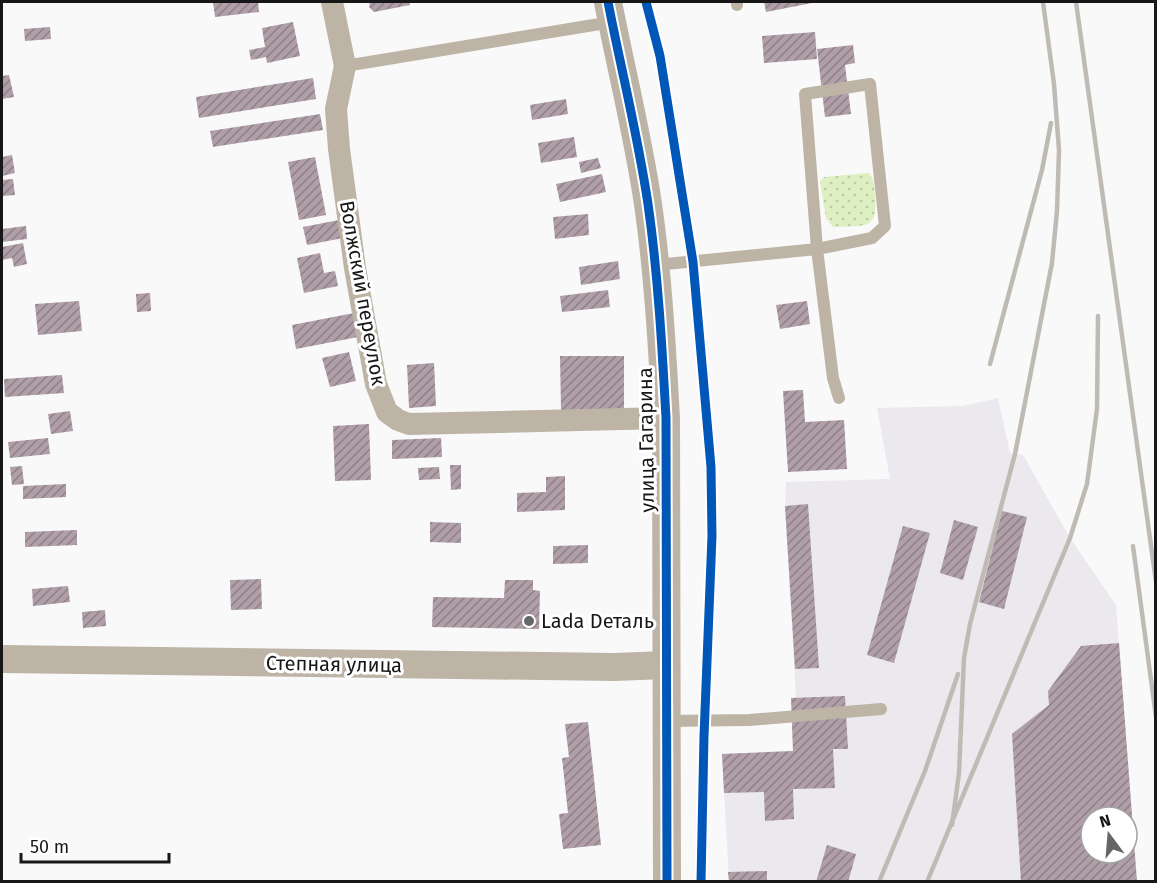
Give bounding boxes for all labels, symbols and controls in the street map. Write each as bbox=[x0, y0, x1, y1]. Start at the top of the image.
street label: Волжский переулок bbox=[335, 199, 391, 388]
street label: улица Гагарина bbox=[633, 367, 659, 513]
place label: Lada Dеталь bbox=[541, 609, 654, 633]
marker: Lada Dеталь bbox=[522, 614, 536, 628]
street label: Степная улица bbox=[266, 651, 402, 677]
north arrow bbox=[1079, 805, 1139, 865]
text: N bbox=[1097, 810, 1113, 832]
scale bar bbox=[21, 826, 170, 864]
text: 50 m bbox=[30, 836, 69, 858]

